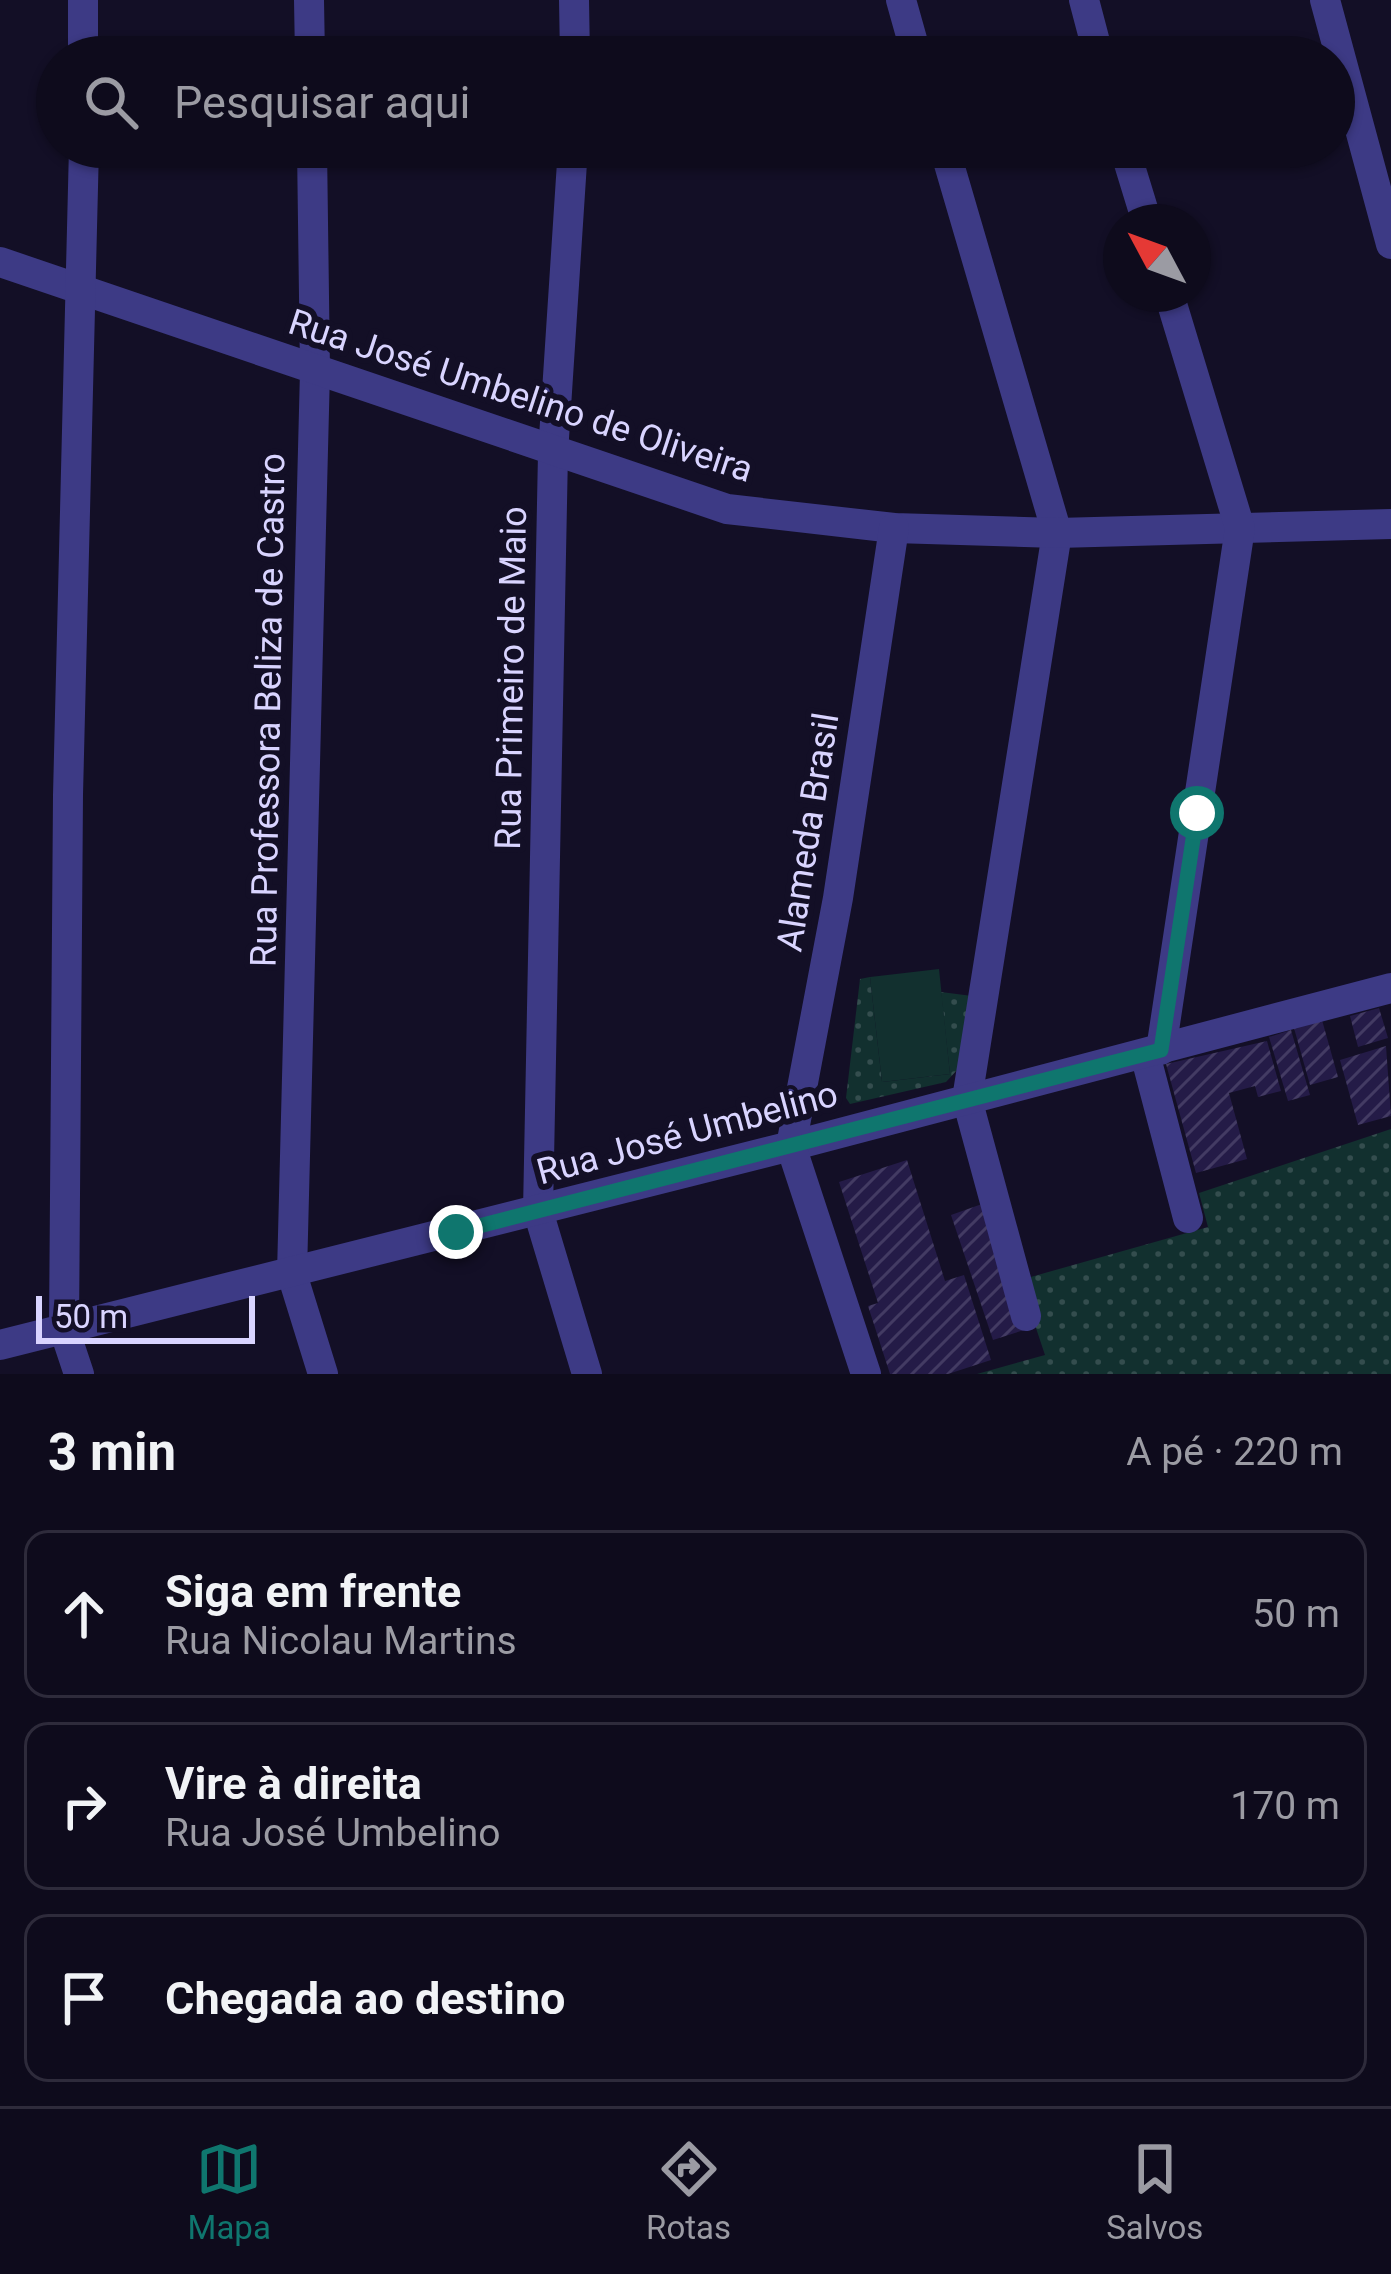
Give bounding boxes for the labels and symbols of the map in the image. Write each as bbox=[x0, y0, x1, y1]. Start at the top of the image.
north arrow bbox=[1103, 204, 1211, 312]
street label: Rua José Umbelino de Oliveira bbox=[283, 301, 758, 491]
street label: Rua Professora Beliza de Castro bbox=[243, 453, 293, 967]
street label: Rua Primeiro de Maio bbox=[487, 506, 535, 850]
street label: Alameda Brasil bbox=[768, 710, 848, 954]
route start bbox=[1170, 786, 1224, 840]
street label: Rua José Umbelino bbox=[532, 1073, 842, 1193]
route end bbox=[429, 1205, 483, 1259]
scale bar bbox=[36, 1290, 255, 1343]

